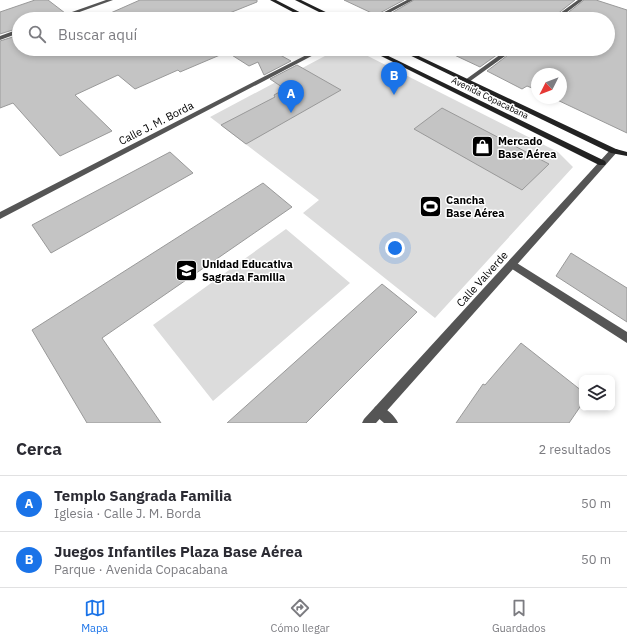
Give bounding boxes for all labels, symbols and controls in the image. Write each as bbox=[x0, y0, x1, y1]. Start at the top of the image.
search box bbox=[12, 12, 615, 56]
icon: search bbox=[26, 23, 48, 45]
text: Buscar aquí bbox=[58, 25, 137, 44]
pin: B bbox=[381, 62, 407, 95]
north arrow bbox=[531, 68, 567, 104]
street label: Avenida Copacabana bbox=[450, 74, 531, 121]
pin: A bbox=[278, 80, 304, 113]
street label: Calle J. M. Borda bbox=[116, 98, 196, 148]
shop icon: Mercado Base Aérea bbox=[469, 134, 495, 160]
place label: Mercado Base Aérea bbox=[498, 134, 556, 161]
sports icon: Cancha Base Aérea bbox=[417, 193, 443, 219]
place label: Cancha Base Aérea bbox=[446, 193, 504, 220]
your location bbox=[385, 238, 405, 258]
street label: Calle Valverde bbox=[453, 248, 511, 310]
school or university icon: Unidad Educativa Sagrada Familia bbox=[174, 257, 200, 283]
place label: Unidad Educativa Sagrada Familia bbox=[202, 257, 293, 284]
map controls bbox=[579, 375, 615, 411]
button: layers bbox=[579, 375, 615, 411]
text: Cerca bbox=[16, 438, 62, 460]
text: 2 resultados bbox=[538, 441, 611, 458]
text: Templo Sangrada Familia bbox=[54, 486, 232, 505]
text: A bbox=[25, 495, 33, 512]
text: 50 m bbox=[581, 495, 611, 512]
text: Iglesia · Calle J. M. Borda bbox=[54, 505, 201, 522]
text: Juegos Infantiles Plaza Base Aérea bbox=[54, 542, 302, 561]
text: B bbox=[25, 551, 33, 568]
text: 50 m bbox=[581, 551, 611, 568]
text: Parque · Avenida Copacabana bbox=[54, 561, 228, 578]
tab: Mapa bbox=[81, 597, 108, 635]
tab: Cómo llegar bbox=[271, 597, 330, 635]
tab: Guardados bbox=[492, 597, 546, 635]

